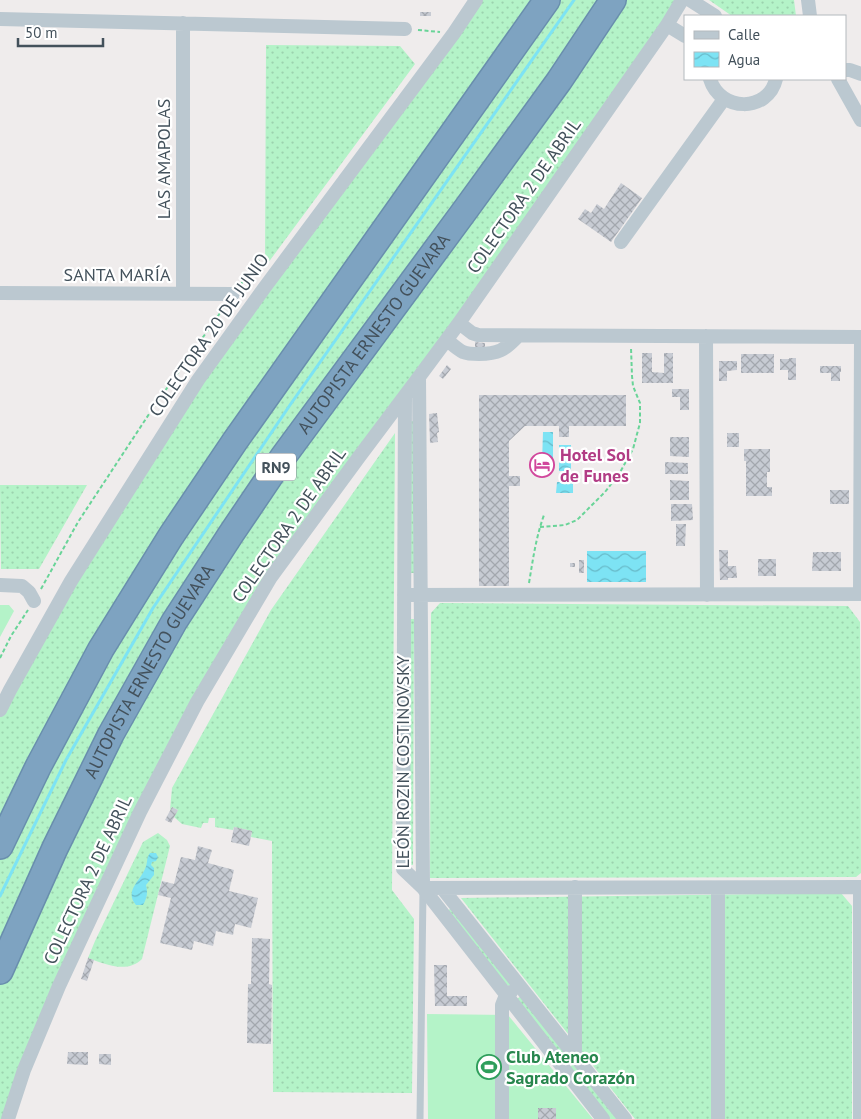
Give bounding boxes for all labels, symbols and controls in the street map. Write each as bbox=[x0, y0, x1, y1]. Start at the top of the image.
scale bar bbox=[18, 15, 102, 47]
legend bbox=[684, 15, 846, 80]
text: 50 m bbox=[25, 23, 58, 42]
text: Calle bbox=[728, 25, 760, 44]
text: Agua bbox=[728, 50, 760, 69]
street label: LAS AMAPOLAS bbox=[152, 99, 175, 219]
street label: COLECTORA 2 DE ABRIL bbox=[461, 114, 586, 278]
street label: AUTOPISTA ERNESTO GUEVARA bbox=[292, 229, 455, 438]
street label: COLECTORA 20 DE JUNIO bbox=[143, 248, 274, 421]
street label: SANTA MARÍA bbox=[64, 263, 171, 286]
street label: COLECTORA 2 DE ABRIL bbox=[226, 443, 351, 607]
place label: Hotel Sol de Funes bbox=[560, 443, 632, 487]
hotel icon: Hotel Sol de Funes bbox=[529, 452, 555, 478]
road number: RN9 bbox=[256, 454, 296, 481]
street label: AUTOPISTA ERNESTO GUEVARA bbox=[79, 559, 220, 782]
street label: LEÓN ROZIN COSTINOVSKY bbox=[391, 655, 414, 869]
street label: COLECTORA 2 DE ABRIL bbox=[38, 792, 137, 968]
place label: Club Ateneo Sagrado Corazón bbox=[506, 1045, 635, 1089]
sports icon: Club Ateneo Sagrado Corazón bbox=[476, 1054, 502, 1080]

